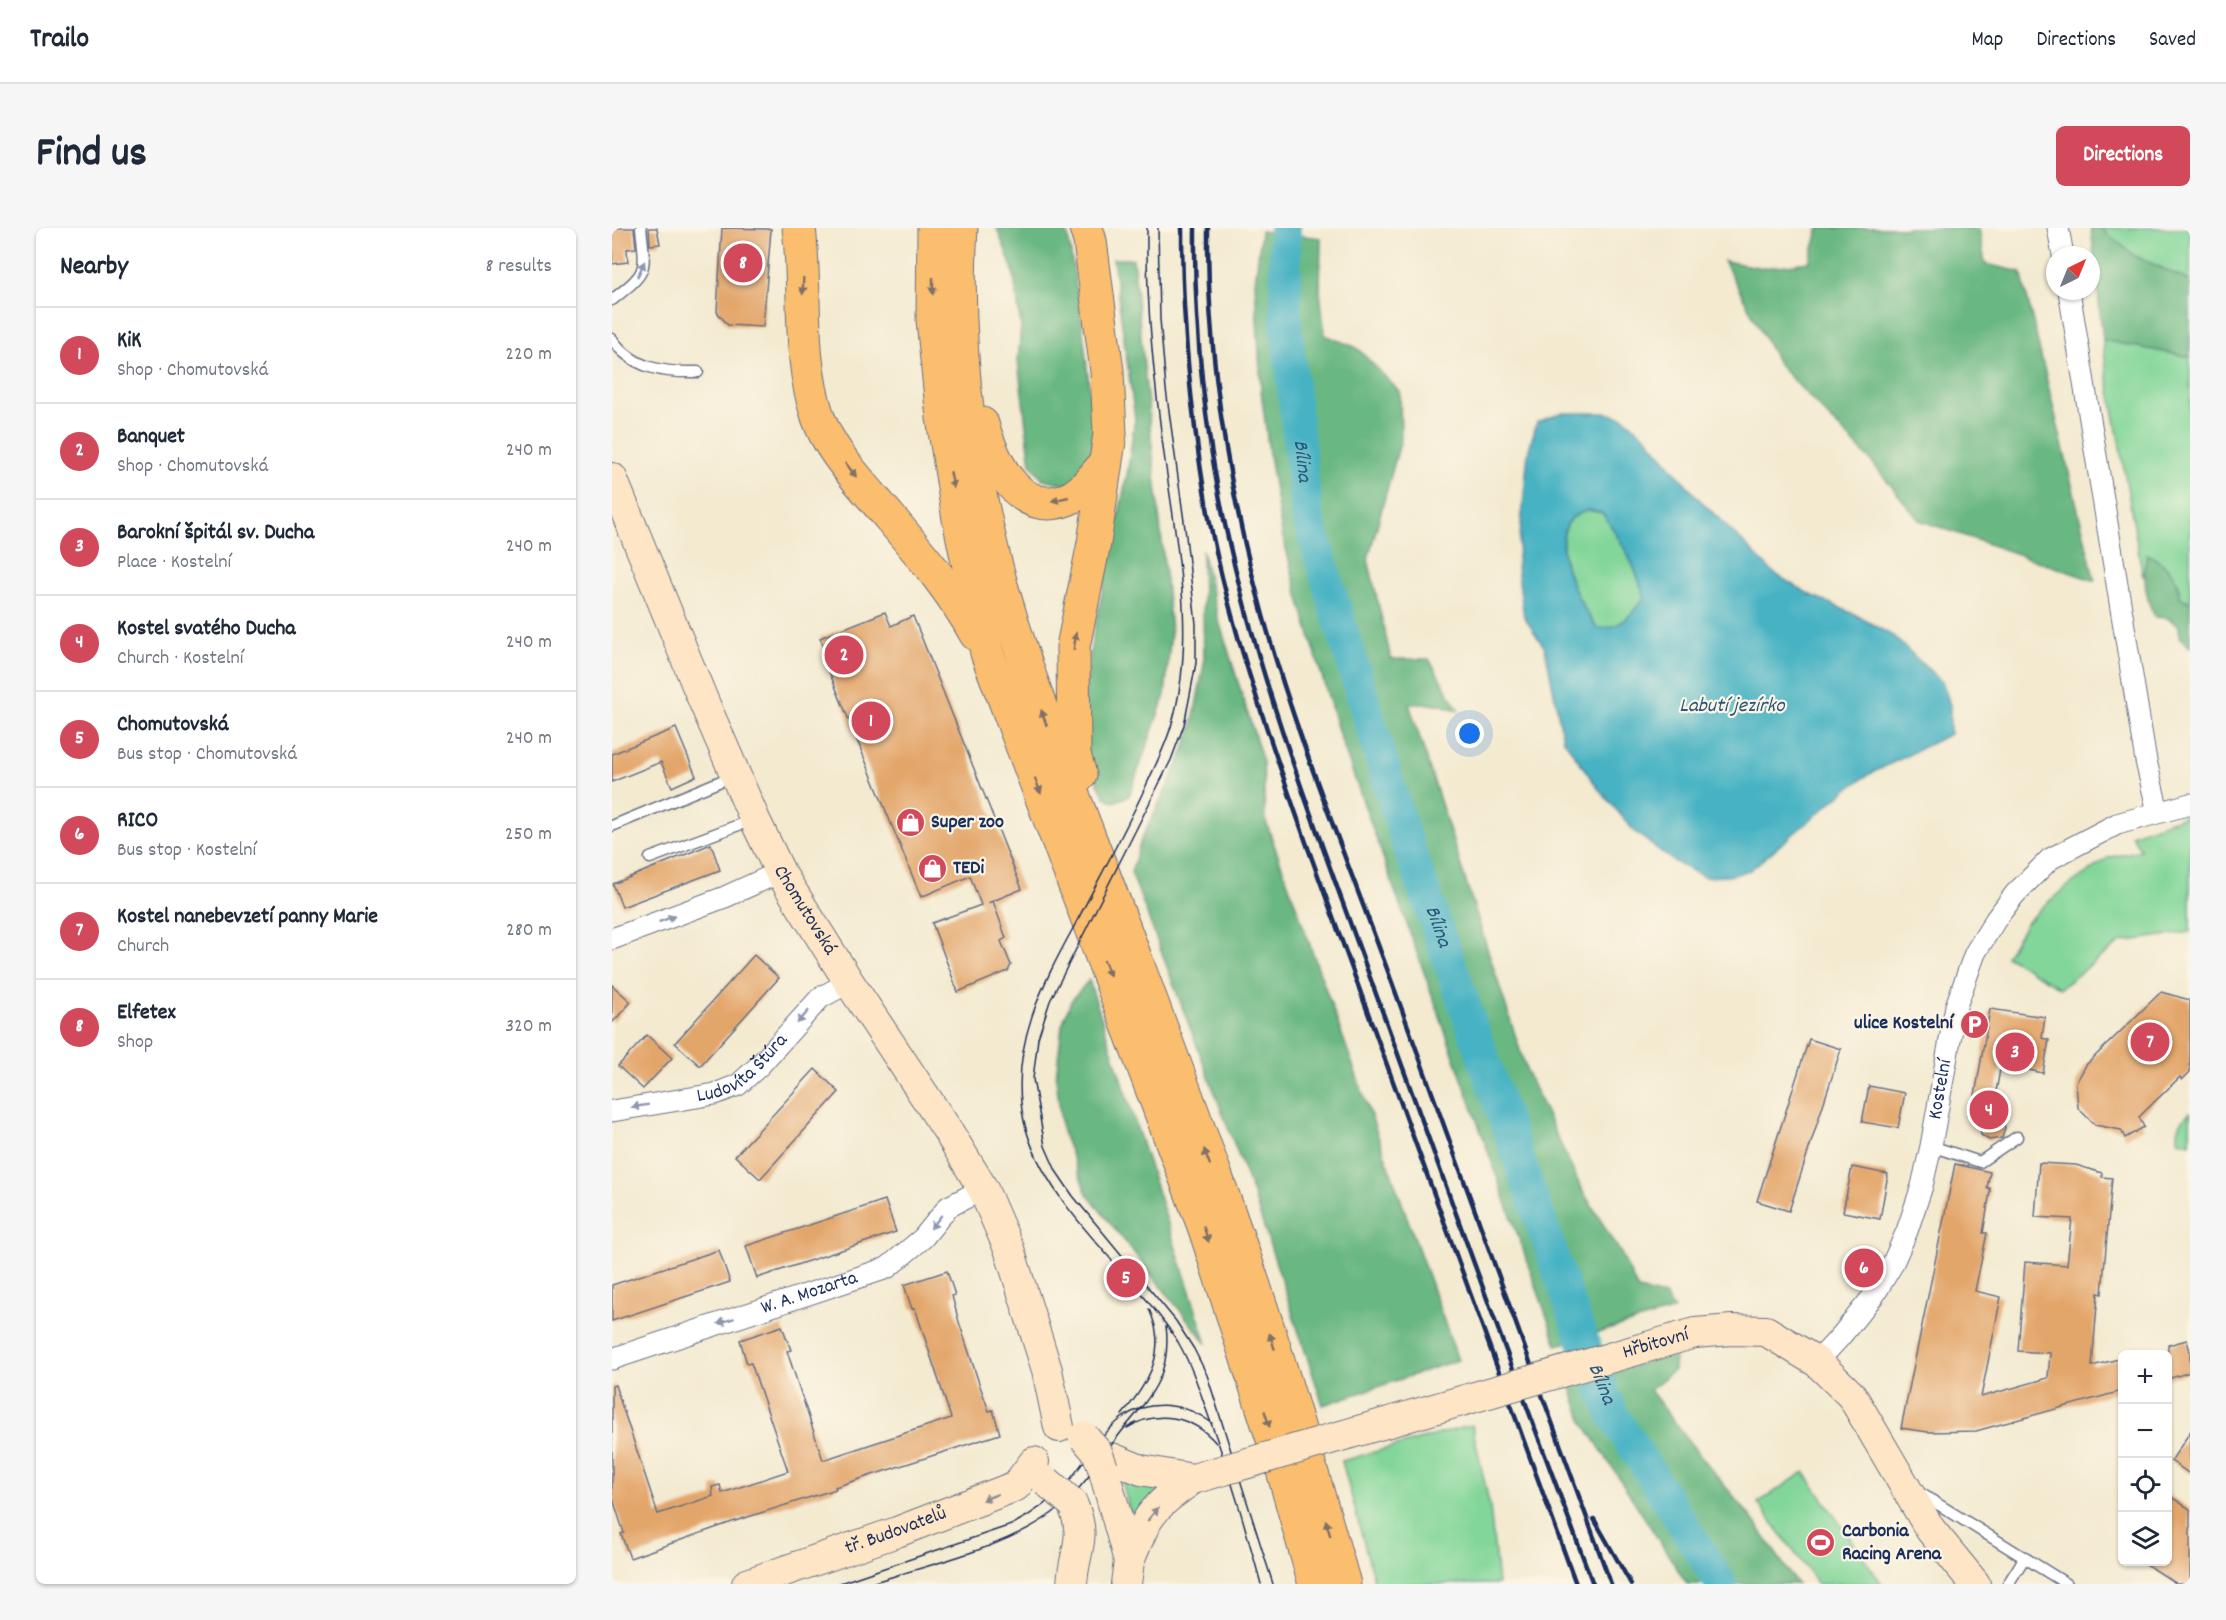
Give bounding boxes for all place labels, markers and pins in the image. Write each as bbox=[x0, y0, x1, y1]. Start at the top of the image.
pin: 8 bbox=[724, 240, 762, 285]
pin: 2 bbox=[824, 632, 864, 678]
pin: 1 bbox=[852, 698, 890, 744]
shop icon: Super zoo bbox=[894, 807, 926, 839]
place label: Super zoo bbox=[931, 809, 1004, 837]
shop icon: TEDi bbox=[916, 853, 948, 885]
place label: TEDi bbox=[953, 855, 984, 883]
parking icon: ulice Kostelní bbox=[1958, 1008, 1990, 1040]
place label: ulice Kostelní bbox=[1854, 1010, 1955, 1038]
pin: 7 bbox=[2130, 1020, 2170, 1064]
pin: 3 bbox=[1996, 1030, 2034, 1074]
pin: 4 bbox=[1970, 1088, 2008, 1132]
pin: 6 bbox=[1844, 1246, 1884, 1290]
pin: 5 bbox=[1106, 1256, 1146, 1300]
place label: Carbonia Racing Arena bbox=[1842, 1518, 1942, 1569]
sports icon: Carbonia Racing Arena bbox=[1805, 1527, 1837, 1559]

